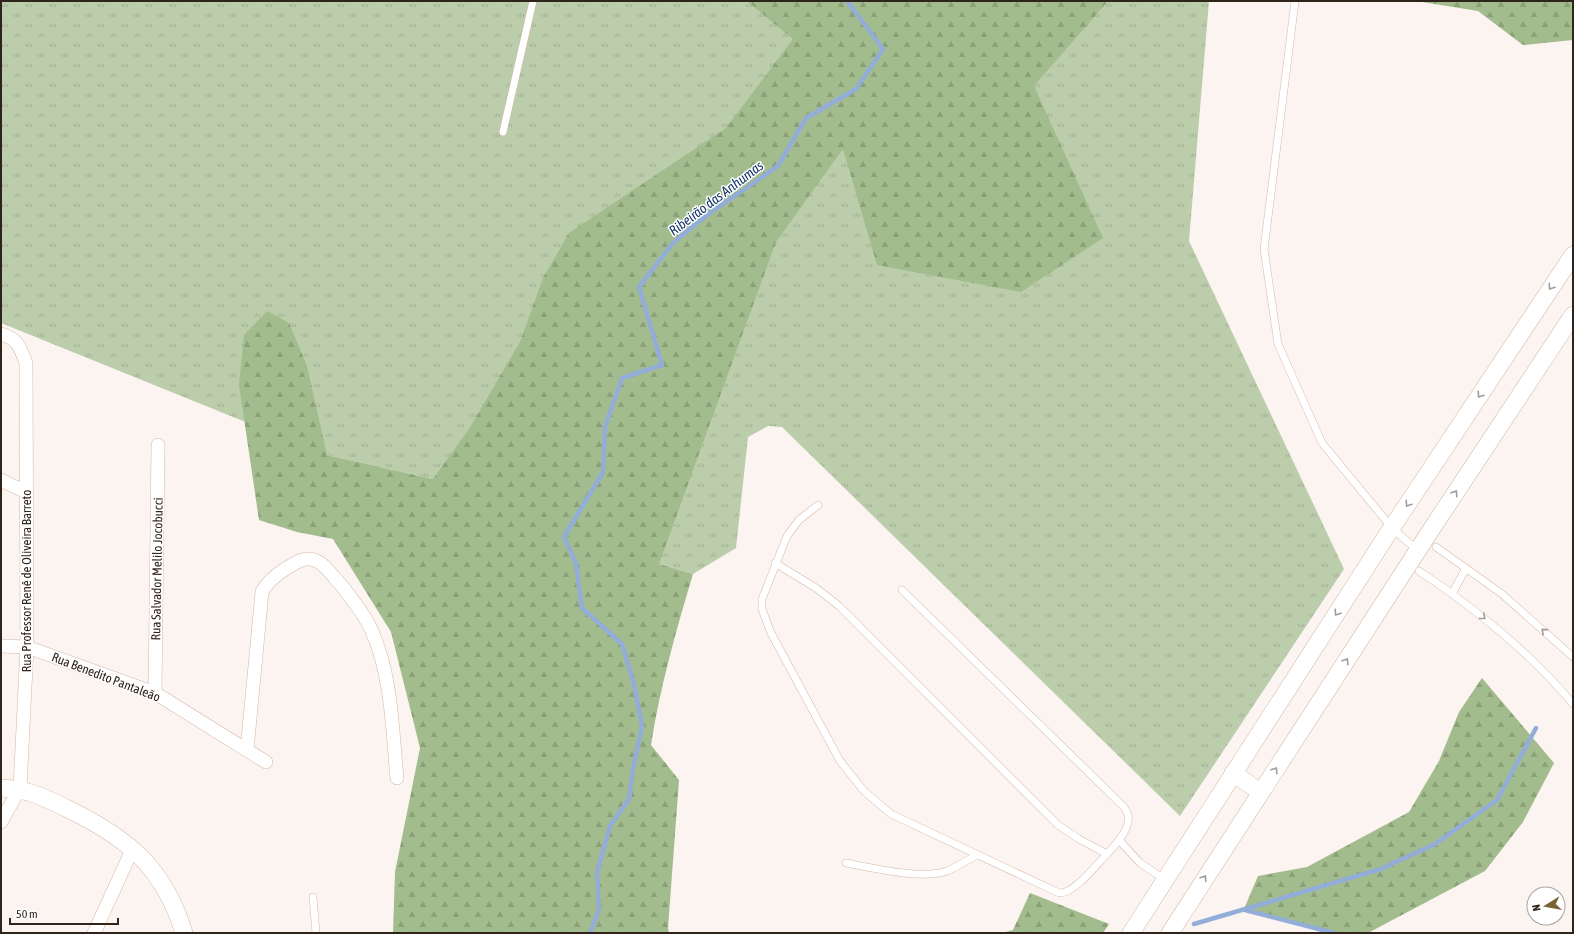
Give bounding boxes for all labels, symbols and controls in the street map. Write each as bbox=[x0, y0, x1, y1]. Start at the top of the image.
water label: Ribeirão das Anhumas bbox=[666, 157, 766, 239]
one-way arrow bbox=[1549, 283, 1556, 290]
one-way arrow bbox=[1478, 391, 1485, 398]
street label: Rua Professor Renê de Oliveira Barreto bbox=[19, 490, 34, 672]
one-way arrow bbox=[1450, 490, 1458, 497]
street label: Rua Salvador Melilo Jocobucci bbox=[148, 497, 166, 641]
one-way arrow bbox=[1405, 500, 1413, 507]
one-way arrow bbox=[1334, 609, 1342, 616]
one-way arrow bbox=[1479, 613, 1486, 620]
one-way arrow bbox=[1541, 628, 1549, 636]
street label: Rua Benedito Pantaleão bbox=[50, 649, 162, 705]
one-way arrow bbox=[1341, 658, 1349, 665]
one-way arrow bbox=[1270, 767, 1278, 774]
one-way arrow bbox=[1199, 876, 1206, 883]
north arrow bbox=[1526, 886, 1566, 926]
scale bar bbox=[10, 900, 118, 926]
text: N bbox=[1530, 904, 1543, 912]
text: 50 m bbox=[16, 907, 38, 921]

